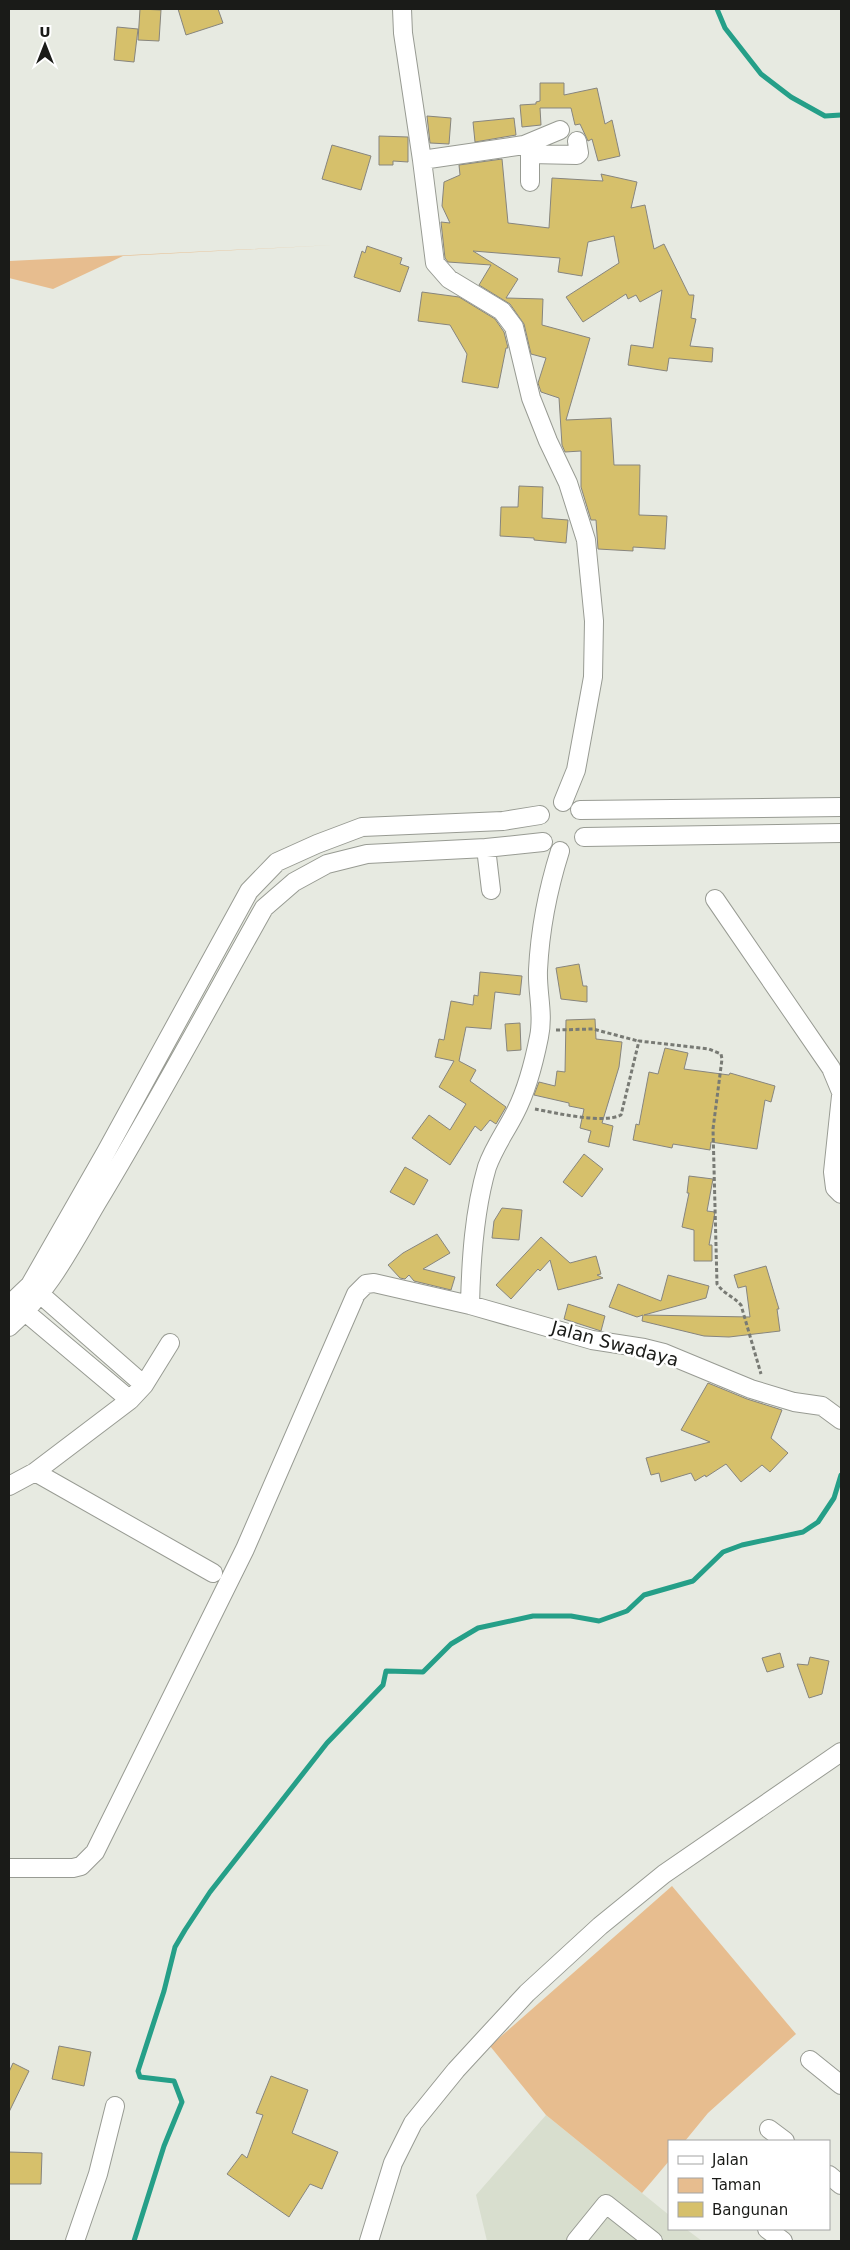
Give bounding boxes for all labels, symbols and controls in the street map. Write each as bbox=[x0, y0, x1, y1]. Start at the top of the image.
north arrow bbox=[20, 20, 70, 70]
text: U bbox=[39, 24, 51, 40]
street label: Jalan Swadaya bbox=[548, 1316, 681, 1371]
legend bbox=[668, 2140, 830, 2230]
text: Jalan bbox=[711, 2151, 748, 2169]
text: Taman bbox=[711, 2176, 761, 2194]
text: Bangunan bbox=[712, 2201, 788, 2219]

